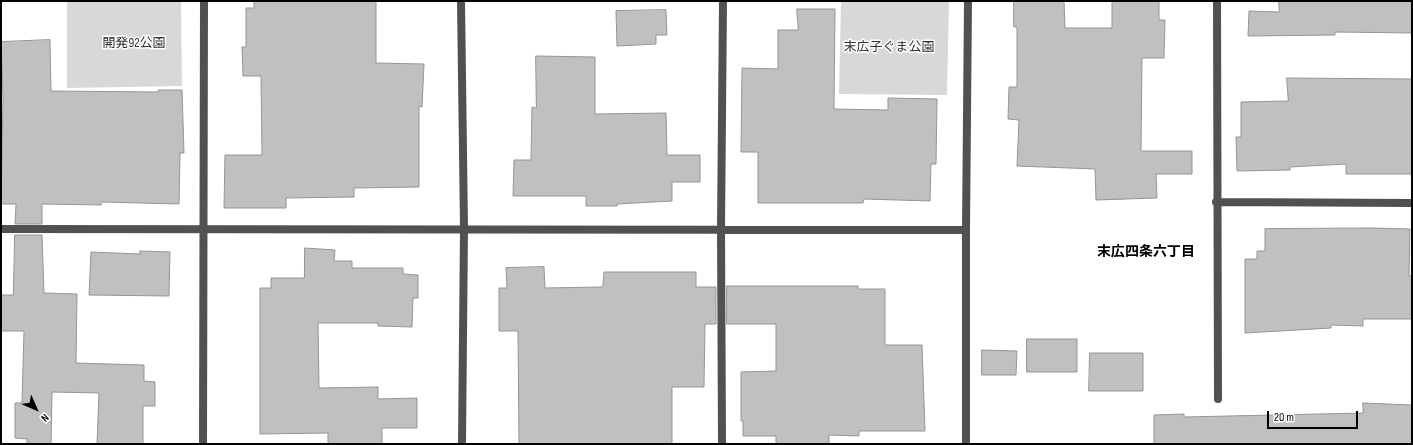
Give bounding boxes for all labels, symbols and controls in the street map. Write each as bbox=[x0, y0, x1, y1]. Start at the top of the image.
park label: 開発92公園 bbox=[102, 36, 166, 52]
park label: 末広子ぐま公園 bbox=[844, 40, 934, 56]
district label: 末広四条六丁目 bbox=[1097, 244, 1195, 260]
north arrow bbox=[16, 389, 56, 429]
scale bar bbox=[1269, 403, 1360, 429]
text: 20 m bbox=[1274, 410, 1294, 425]
text: N bbox=[38, 411, 52, 425]

